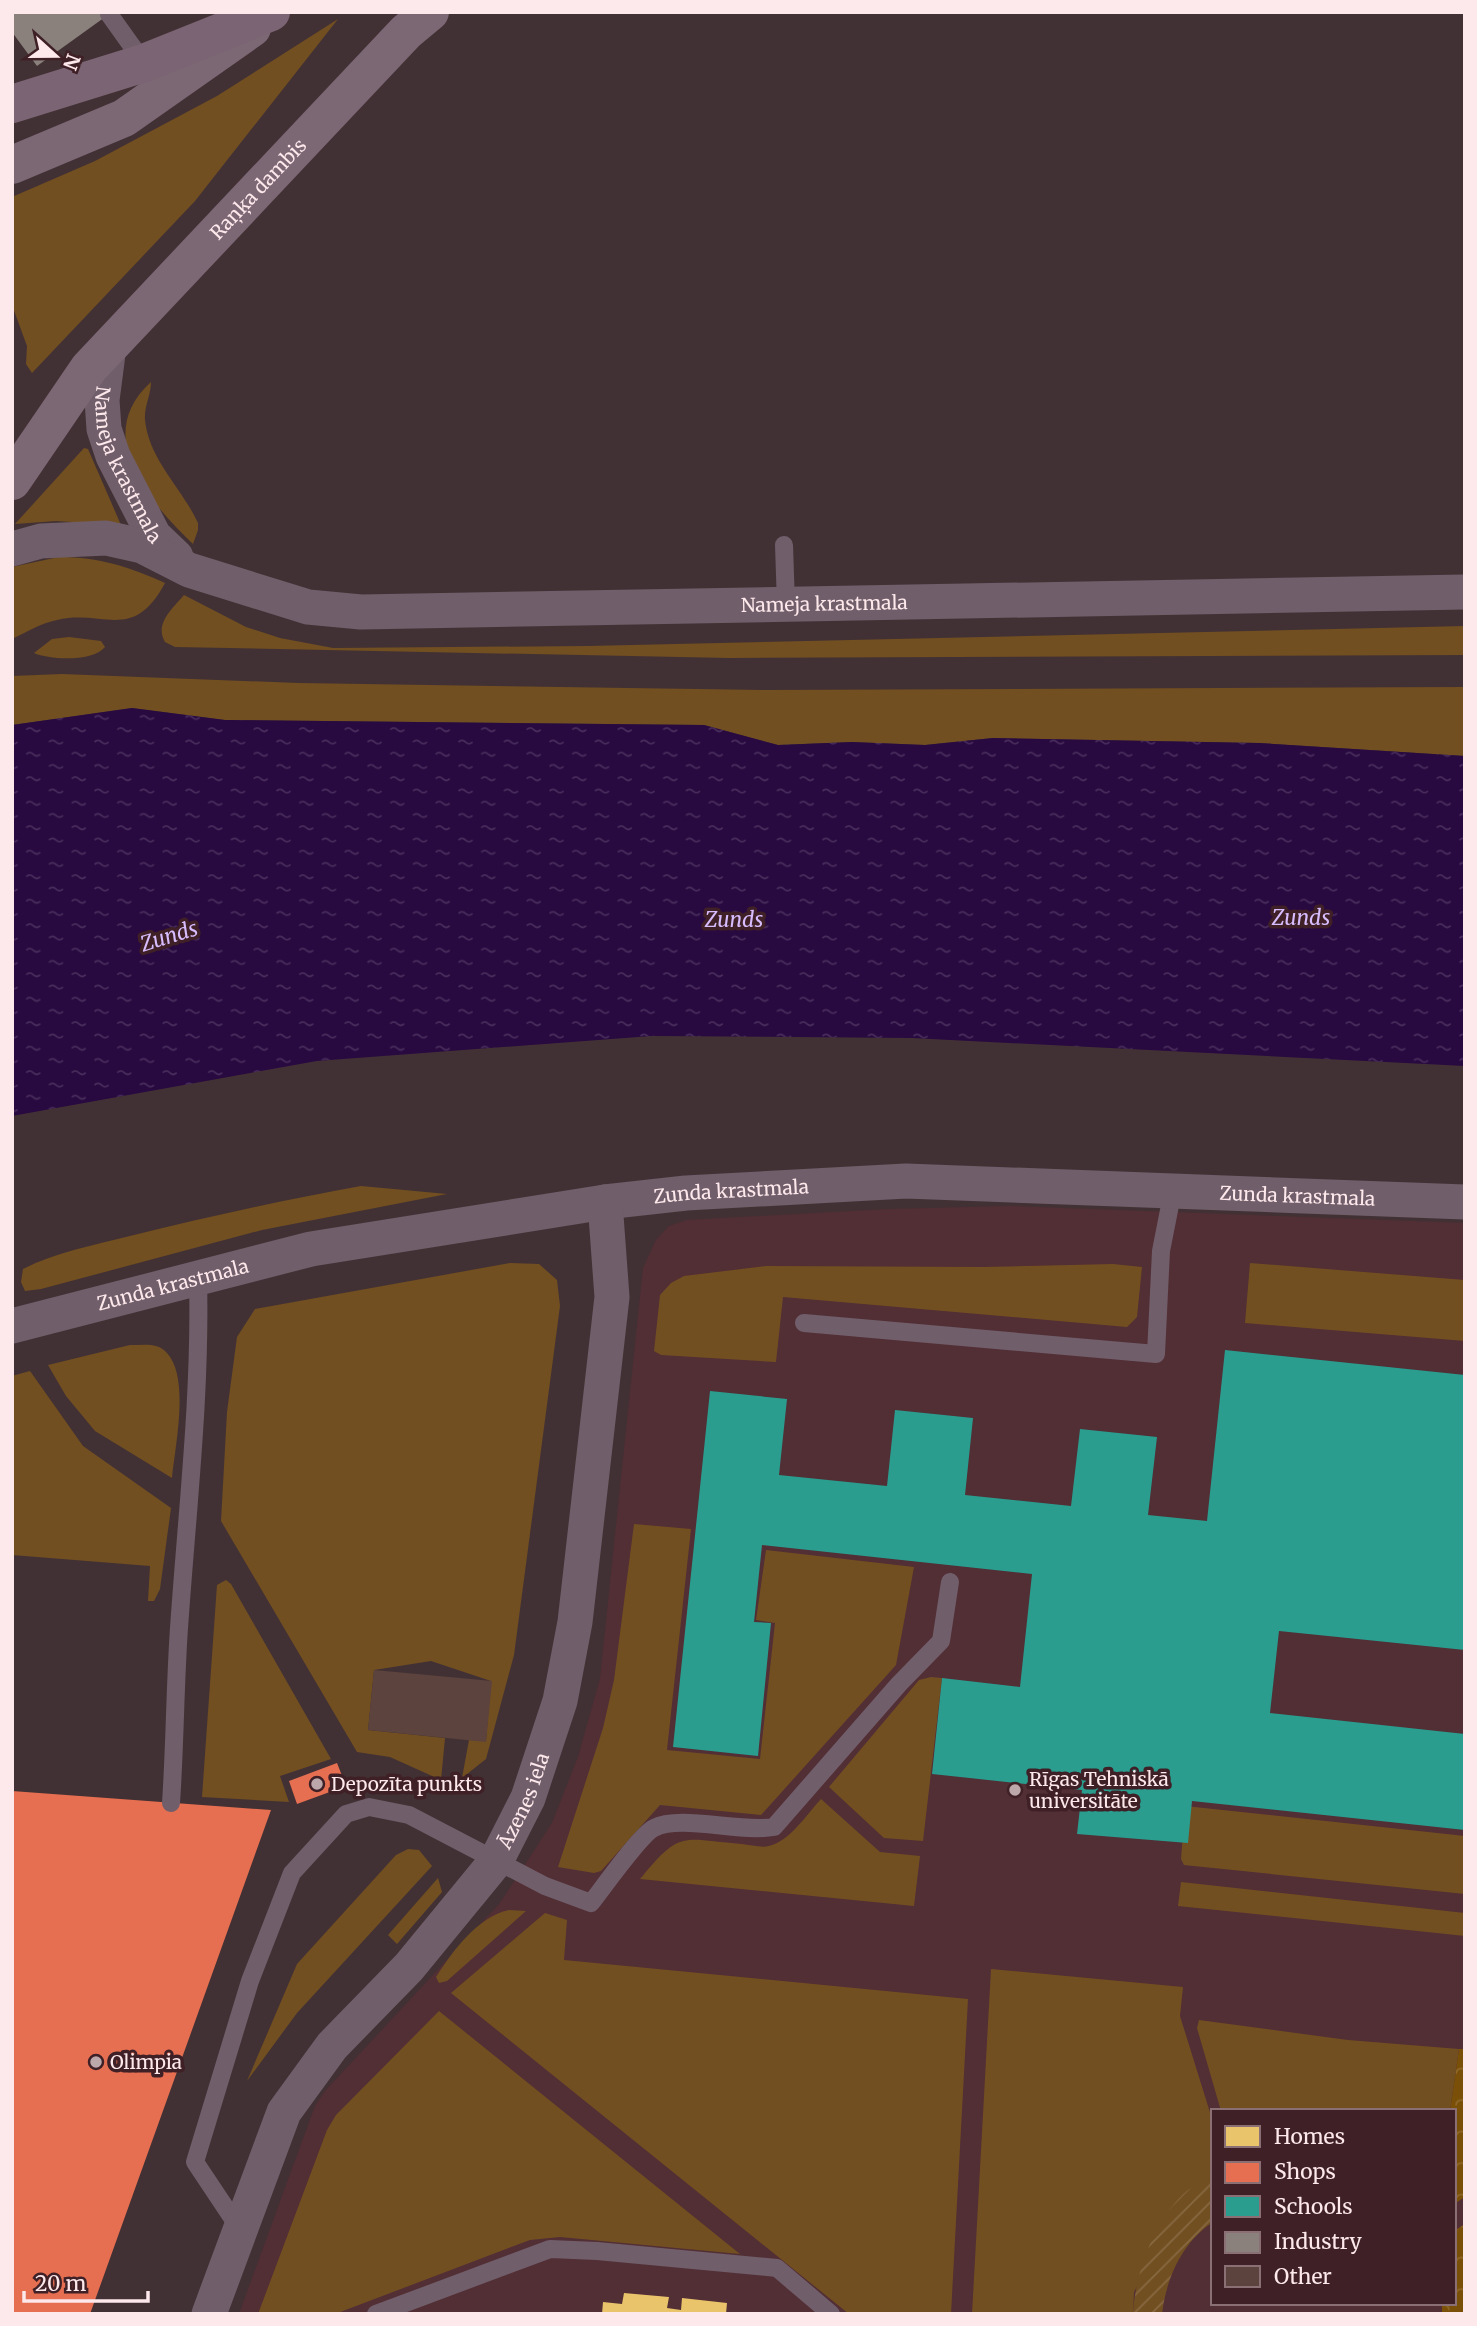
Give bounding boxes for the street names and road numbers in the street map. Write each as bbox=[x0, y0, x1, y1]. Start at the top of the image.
street label: Raņķa dambis bbox=[205, 133, 311, 244]
street label: Nameja krastmala bbox=[90, 385, 166, 548]
street label: Nameja krastmala bbox=[741, 590, 908, 617]
street label: Zunda krastmala bbox=[652, 1174, 809, 1209]
street label: Zunda krastmala bbox=[1219, 1181, 1376, 1211]
street label: Zunda krastmala bbox=[94, 1254, 251, 1316]
street label: Āzenes iela bbox=[492, 1750, 554, 1854]

